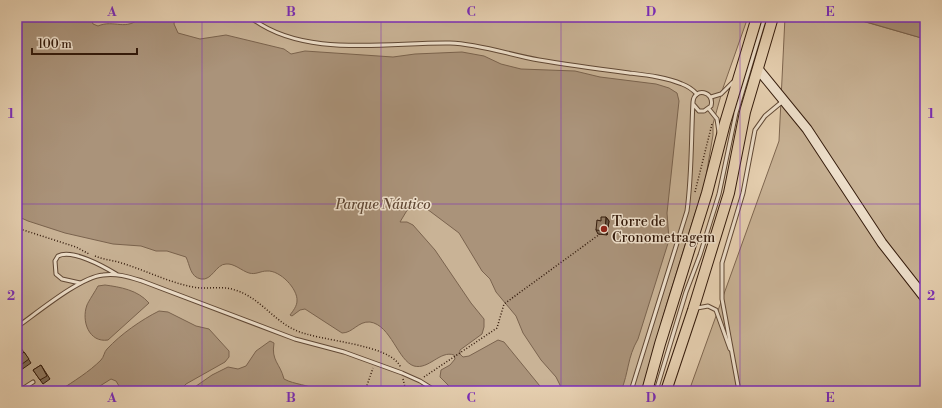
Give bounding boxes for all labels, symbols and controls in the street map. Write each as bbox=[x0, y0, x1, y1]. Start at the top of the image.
text: A bbox=[106, 4, 117, 20]
text: B bbox=[286, 4, 296, 20]
text: C bbox=[466, 4, 476, 20]
text: D bbox=[646, 4, 656, 20]
text: E bbox=[825, 4, 835, 20]
scale bar bbox=[32, 30, 137, 56]
text: 100 m bbox=[38, 37, 72, 52]
text: 1 bbox=[8, 106, 15, 122]
text: 1 bbox=[928, 106, 935, 122]
park label: Parque Náutico bbox=[334, 196, 431, 214]
place label: Torre de Cronometragem bbox=[612, 213, 715, 247]
marker: Torre de Cronometragem bbox=[599, 224, 609, 234]
text: 2 bbox=[7, 288, 15, 304]
text: 2 bbox=[927, 288, 935, 304]
text: A bbox=[106, 390, 117, 406]
text: B bbox=[286, 390, 296, 406]
text: C bbox=[466, 390, 476, 406]
text: D bbox=[646, 390, 656, 406]
text: E bbox=[825, 390, 835, 406]

